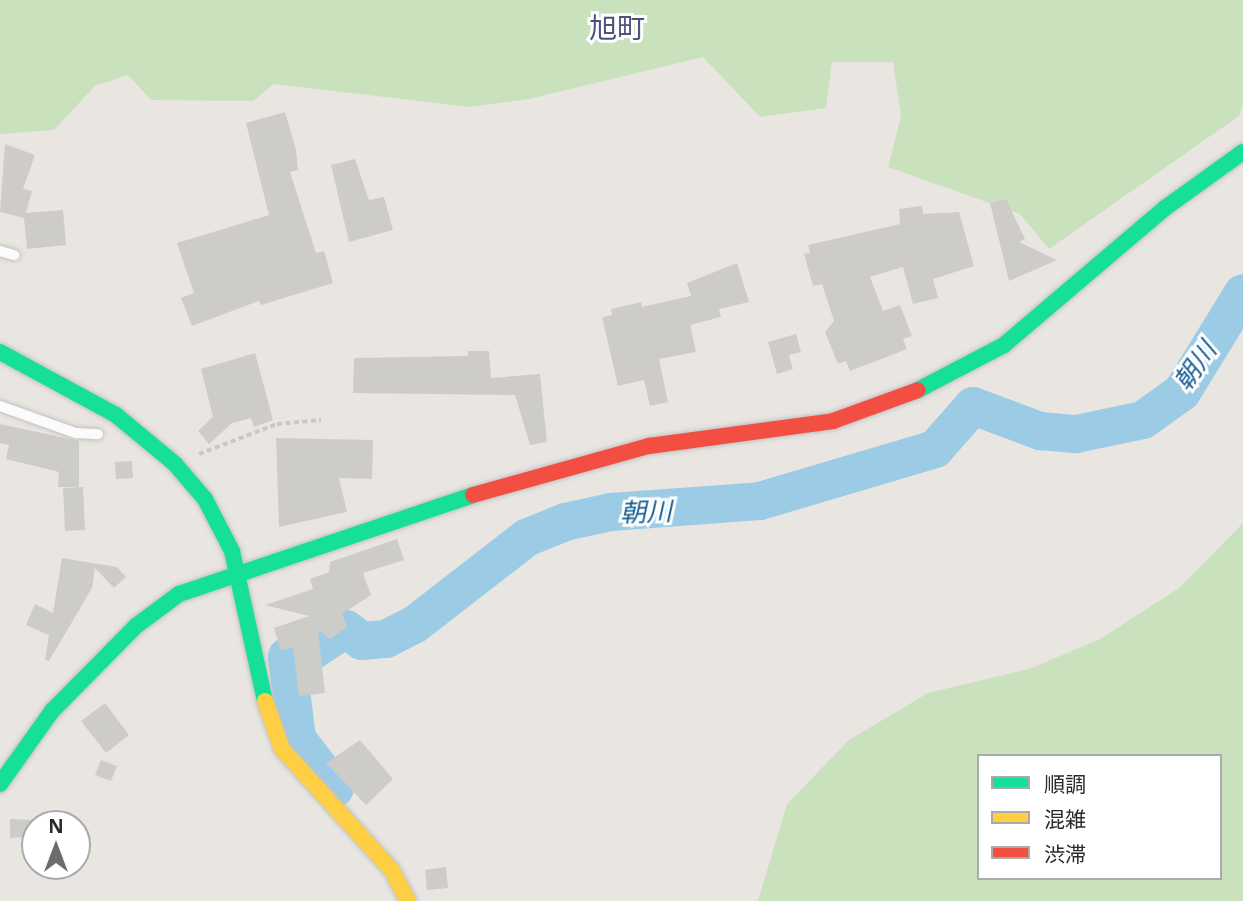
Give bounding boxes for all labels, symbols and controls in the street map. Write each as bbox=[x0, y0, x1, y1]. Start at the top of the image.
district label: 旭町 bbox=[589, 10, 645, 44]
water label: 朝川 bbox=[1167, 336, 1223, 396]
water label: 朝川 bbox=[619, 496, 673, 528]
legend bbox=[977, 754, 1222, 880]
text: 順調 bbox=[1044, 770, 1086, 798]
text: 混雑 bbox=[1044, 805, 1086, 833]
north arrow bbox=[21, 810, 91, 880]
text: N bbox=[48, 813, 64, 839]
text: 渋滞 bbox=[1044, 840, 1086, 868]

